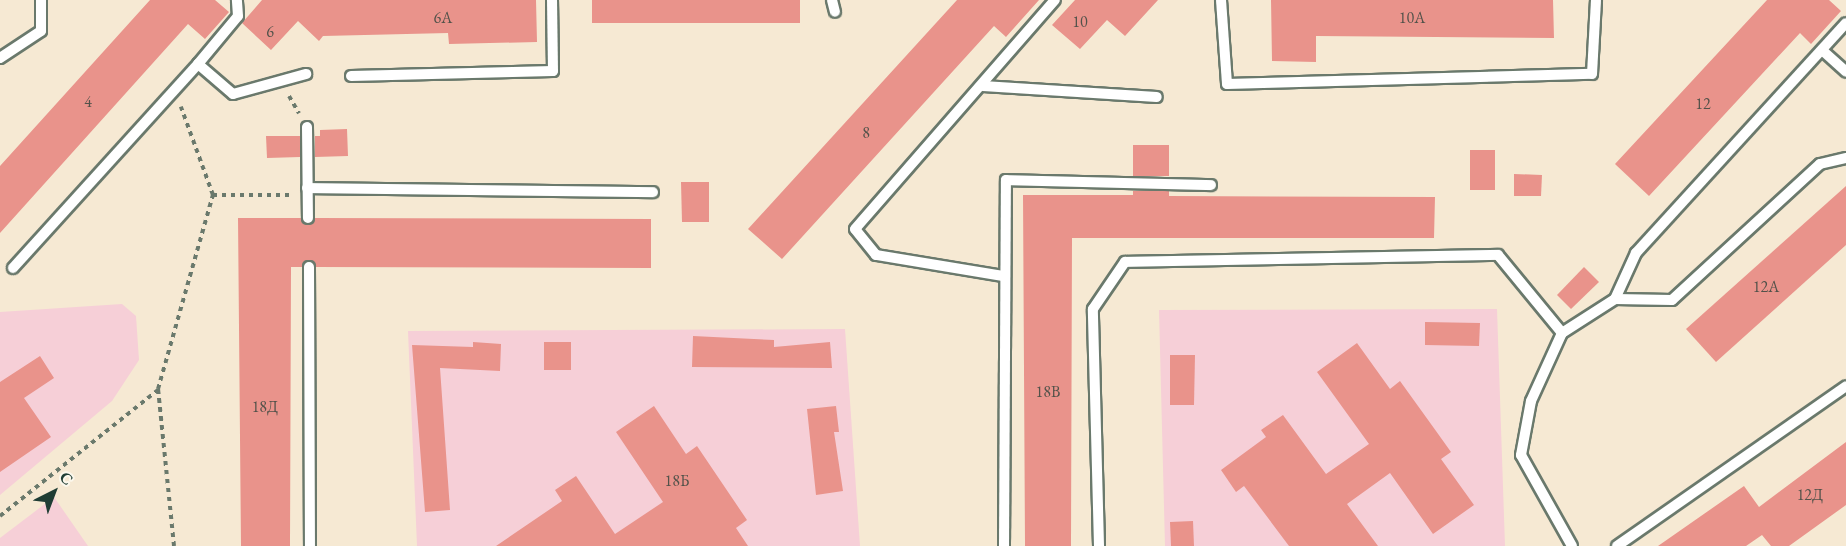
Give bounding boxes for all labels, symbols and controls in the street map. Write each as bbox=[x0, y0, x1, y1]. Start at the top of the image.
house number: 6А bbox=[434, 8, 452, 28]
house number: 10А bbox=[1399, 8, 1425, 28]
house number: 10 bbox=[1072, 12, 1088, 32]
house number: 6 bbox=[266, 22, 274, 42]
house number: 4 bbox=[84, 92, 92, 112]
house number: 12 bbox=[1695, 94, 1711, 114]
house number: 8 bbox=[862, 123, 870, 143]
house number: 12А bbox=[1753, 277, 1779, 297]
house number: 18В bbox=[1036, 382, 1060, 402]
house number: 18Д bbox=[252, 397, 278, 417]
north arrow bbox=[24, 462, 84, 522]
text: С bbox=[55, 467, 78, 490]
house number: 18Б bbox=[665, 471, 689, 491]
house number: 12Д bbox=[1797, 485, 1823, 505]

